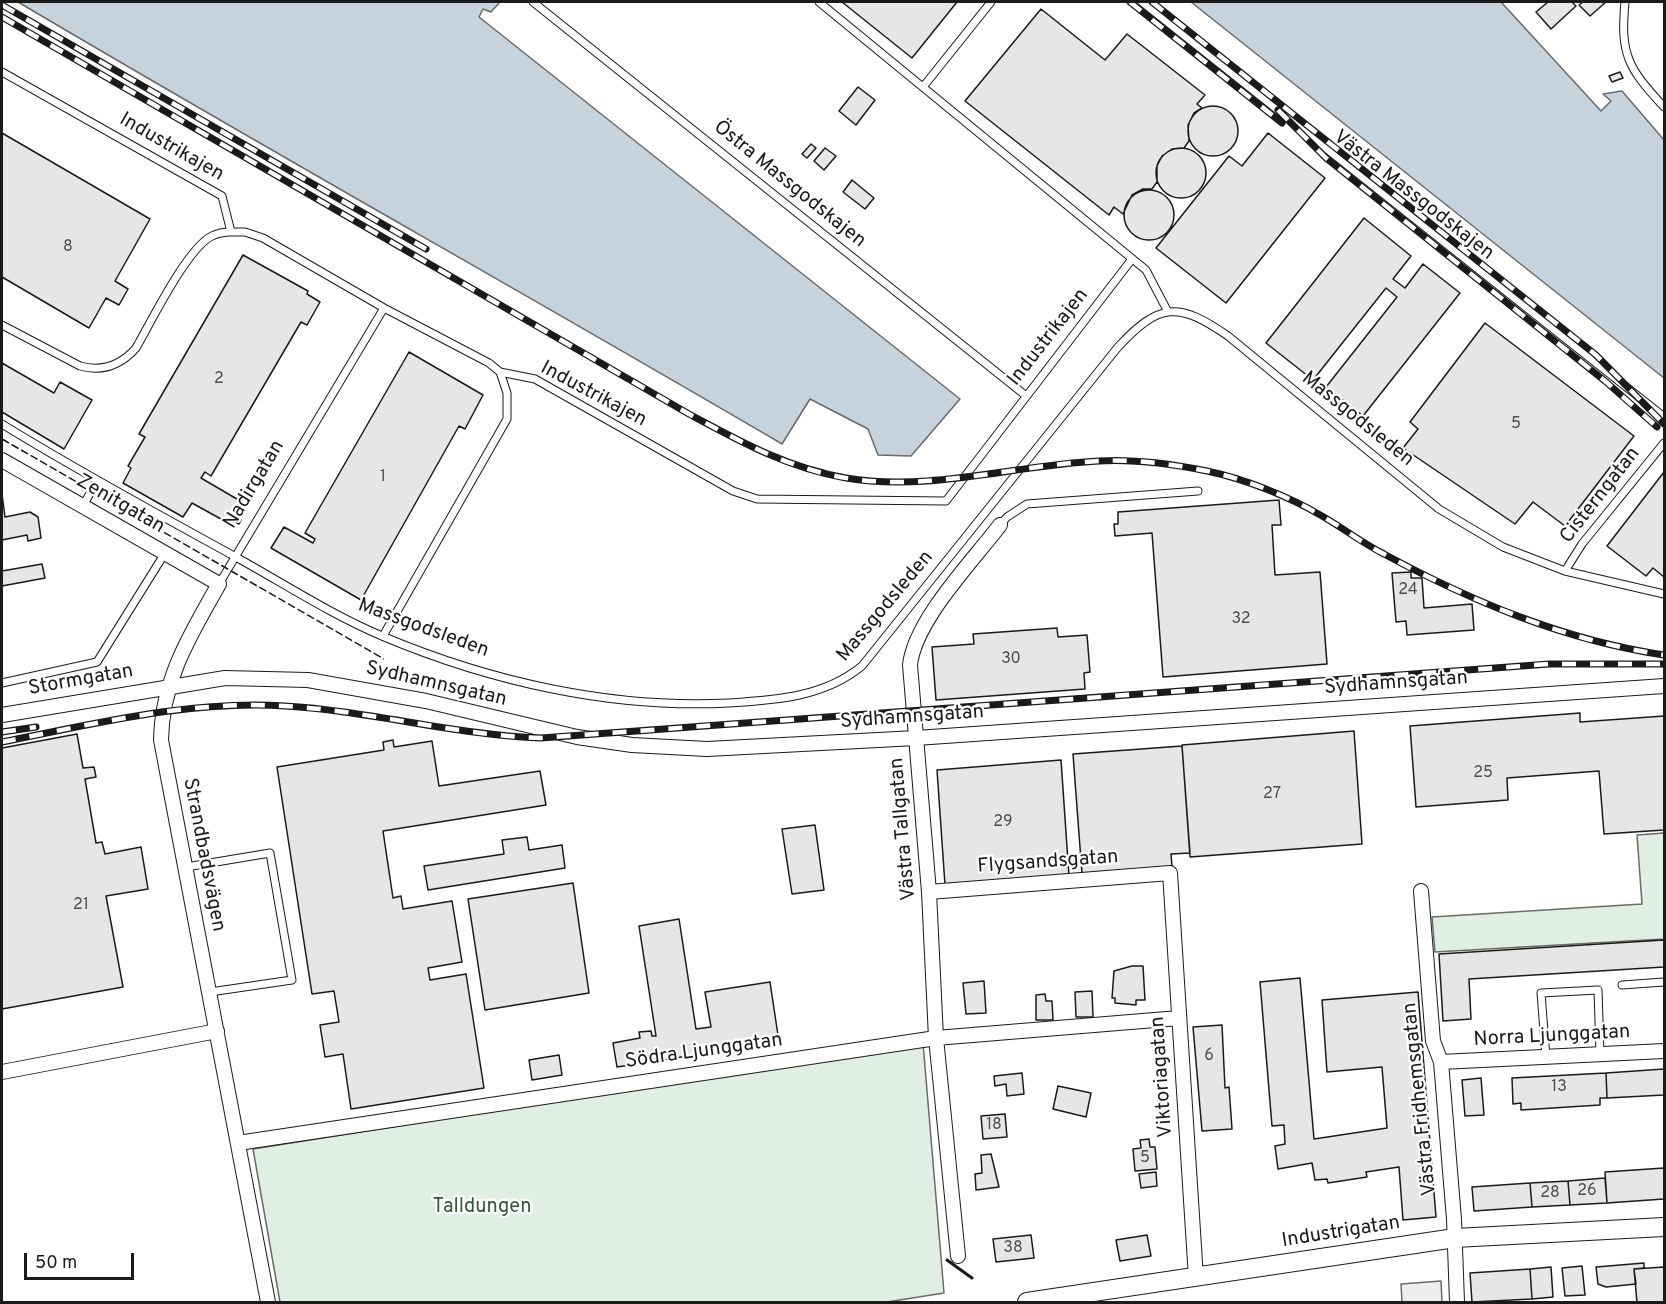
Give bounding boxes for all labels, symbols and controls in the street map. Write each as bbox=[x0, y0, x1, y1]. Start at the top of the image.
street label: Industrikajen bbox=[114, 108, 228, 188]
street label: Östra Massgodskajen bbox=[708, 116, 870, 254]
street label: Västra Massgodskajen bbox=[1328, 126, 1498, 266]
house number: 8 bbox=[63, 238, 73, 258]
street label: Industrikajen bbox=[1004, 285, 1094, 391]
street label: Industrikajen bbox=[536, 357, 650, 433]
street label: Massgodsleden bbox=[1296, 367, 1418, 473]
house number: 2 bbox=[214, 370, 224, 390]
house number: 5 bbox=[1511, 415, 1521, 435]
street label: Nadirgatan bbox=[219, 436, 291, 534]
street label: Cisterngatan bbox=[1556, 443, 1646, 549]
house number: 1 bbox=[380, 468, 386, 488]
street label: Zenitgatan bbox=[71, 470, 169, 540]
street label: Massgodsleden bbox=[833, 547, 939, 667]
house number: 24 bbox=[1398, 581, 1418, 601]
street label: Massgodsleden bbox=[354, 594, 492, 664]
house number: 32 bbox=[1231, 610, 1251, 630]
house number: 30 bbox=[1001, 650, 1021, 670]
street label: Sydhamnsgatan bbox=[363, 657, 509, 713]
street label: Stormgatan bbox=[27, 660, 135, 702]
street label: Sydhamnsgatan bbox=[1323, 667, 1469, 701]
street label: Sydhamnsgatan bbox=[839, 701, 985, 735]
street label: Västra Tallgatan bbox=[886, 757, 922, 901]
house number: 25 bbox=[1473, 764, 1493, 784]
street label: Strandbadsvägen bbox=[176, 776, 230, 934]
house number: 27 bbox=[1263, 785, 1281, 805]
house number: 29 bbox=[993, 813, 1013, 833]
street label: Flygsandsgatan bbox=[977, 846, 1119, 880]
house number: 21 bbox=[73, 896, 89, 916]
street label: Västra Fridhemsgatan bbox=[1399, 1001, 1443, 1197]
street label: Viktoriagatan bbox=[1147, 1016, 1179, 1138]
street label: Norra Ljunggatan bbox=[1473, 1021, 1631, 1053]
street label: Södra Ljunggatan bbox=[624, 1029, 784, 1075]
house number: 6 bbox=[1204, 1047, 1214, 1067]
house number: 13 bbox=[1551, 1078, 1567, 1098]
house number: 18 bbox=[986, 1116, 1002, 1136]
house number: 5 bbox=[1140, 1149, 1150, 1169]
house number: 26 bbox=[1577, 1182, 1597, 1202]
house number: 28 bbox=[1540, 1184, 1560, 1204]
park label: Talldungen bbox=[433, 1196, 531, 1220]
street label: Industrigatan bbox=[1280, 1212, 1402, 1254]
house number: 38 bbox=[1003, 1239, 1023, 1259]
scale bar bbox=[27, 1241, 136, 1279]
text: 50 m bbox=[35, 1252, 77, 1275]

